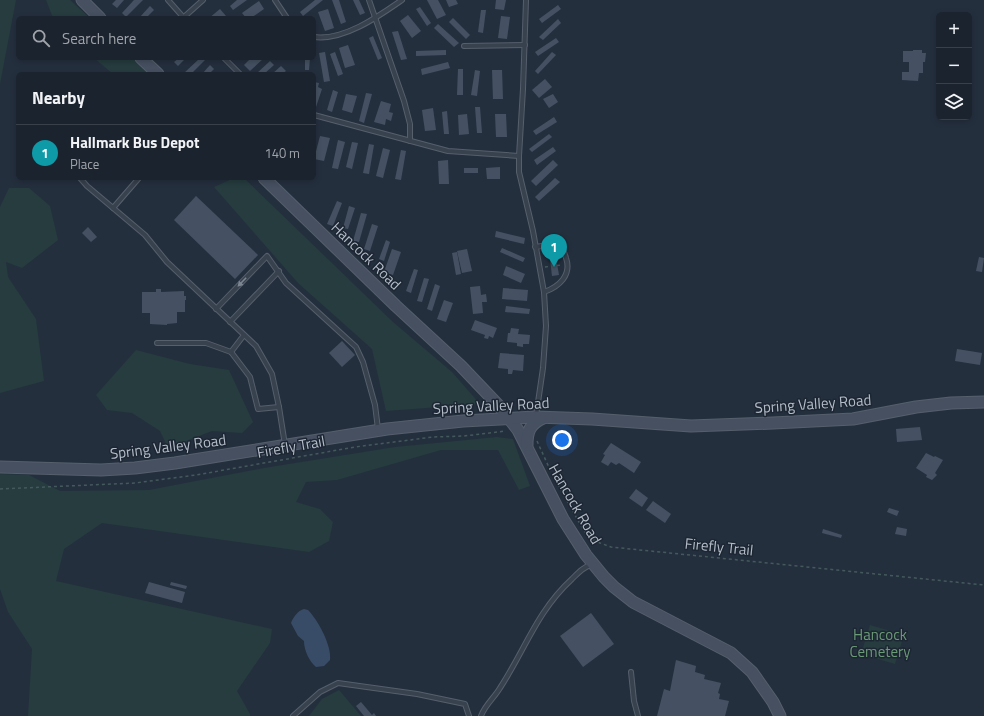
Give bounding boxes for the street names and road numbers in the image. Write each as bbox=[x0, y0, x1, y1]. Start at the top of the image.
street label: Hancock Road bbox=[326, 216, 407, 295]
street label: Spring Valley Road bbox=[754, 388, 872, 419]
street label: Spring Valley Road bbox=[432, 391, 550, 420]
street label: Spring Valley Road bbox=[109, 428, 227, 465]
street label: Firefly Trail bbox=[255, 429, 327, 464]
street label: Hancock Road bbox=[543, 459, 608, 548]
street label: Firefly Trail bbox=[684, 531, 754, 562]

